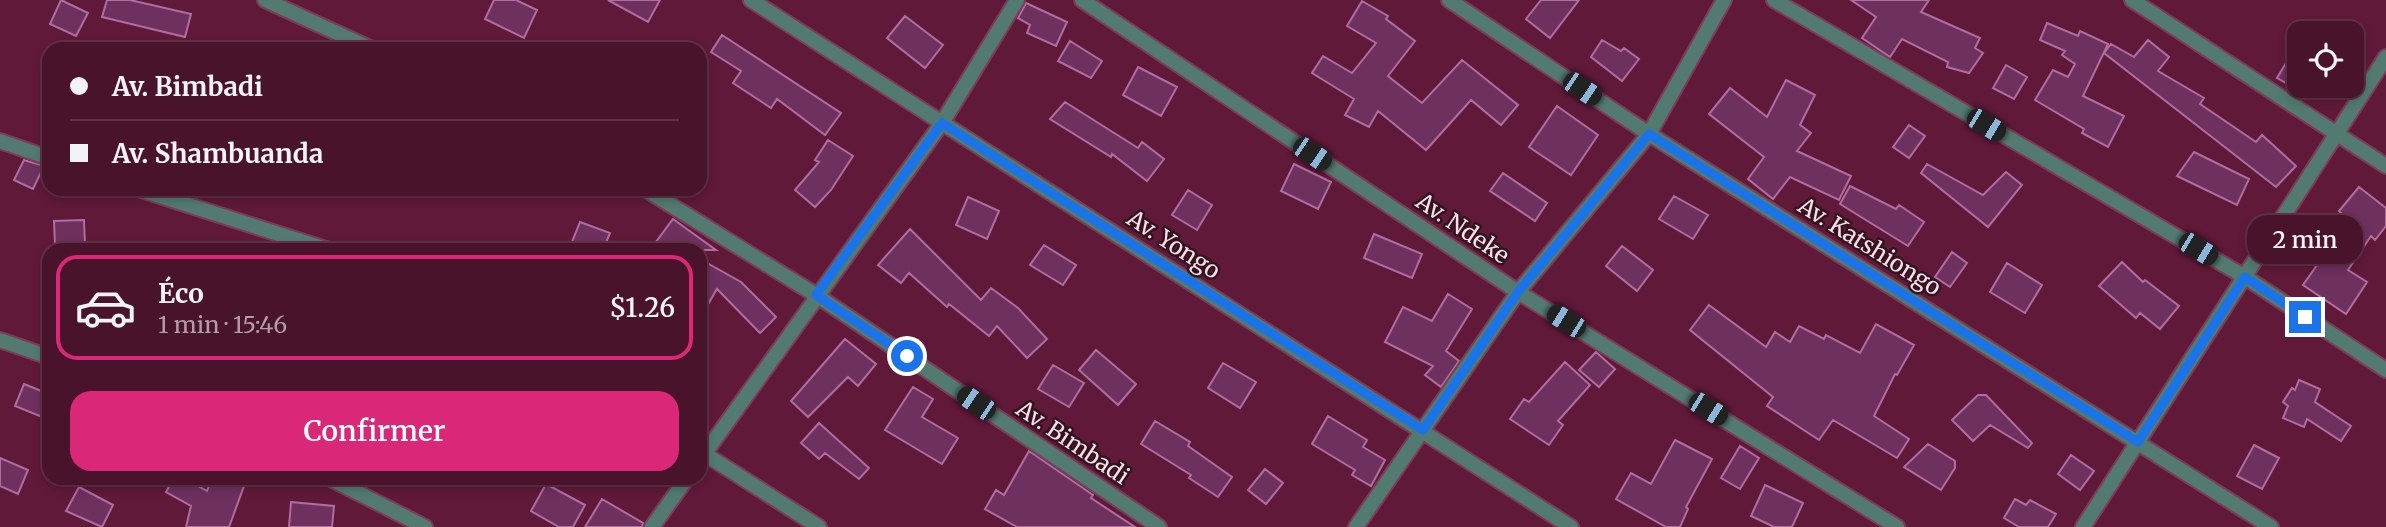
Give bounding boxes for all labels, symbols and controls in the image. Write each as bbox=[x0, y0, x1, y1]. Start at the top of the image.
map controls bbox=[2287, 21, 2364, 98]
button: locate bbox=[2287, 21, 2364, 98]
car bbox=[1559, 69, 1606, 109]
text: Av. Bimbadi bbox=[112, 70, 263, 103]
car bbox=[1963, 105, 2010, 145]
car bbox=[1289, 134, 1336, 174]
text: Av. Shambuanda bbox=[112, 137, 323, 170]
street label: Av. Ndeke bbox=[1410, 186, 1515, 270]
street label: Av. Katshiongo bbox=[1792, 190, 1947, 302]
street label: Av. Yongo bbox=[1121, 203, 1226, 285]
callout: 2 min bbox=[2247, 216, 2363, 264]
text: 2 min bbox=[2273, 225, 2337, 254]
car bbox=[2175, 229, 2222, 269]
icon: car bbox=[74, 276, 137, 339]
text: Éco bbox=[158, 277, 204, 310]
text: $1.26 bbox=[609, 291, 675, 324]
car bbox=[1543, 301, 1590, 341]
route end bbox=[2289, 301, 2321, 333]
text: 1 min · 15:46 bbox=[158, 310, 287, 339]
route start bbox=[891, 340, 923, 372]
car bbox=[953, 383, 1000, 423]
car bbox=[1685, 389, 1732, 429]
button: Confirmer bbox=[70, 391, 679, 471]
street label: Av. Bimbadi bbox=[1010, 393, 1135, 490]

